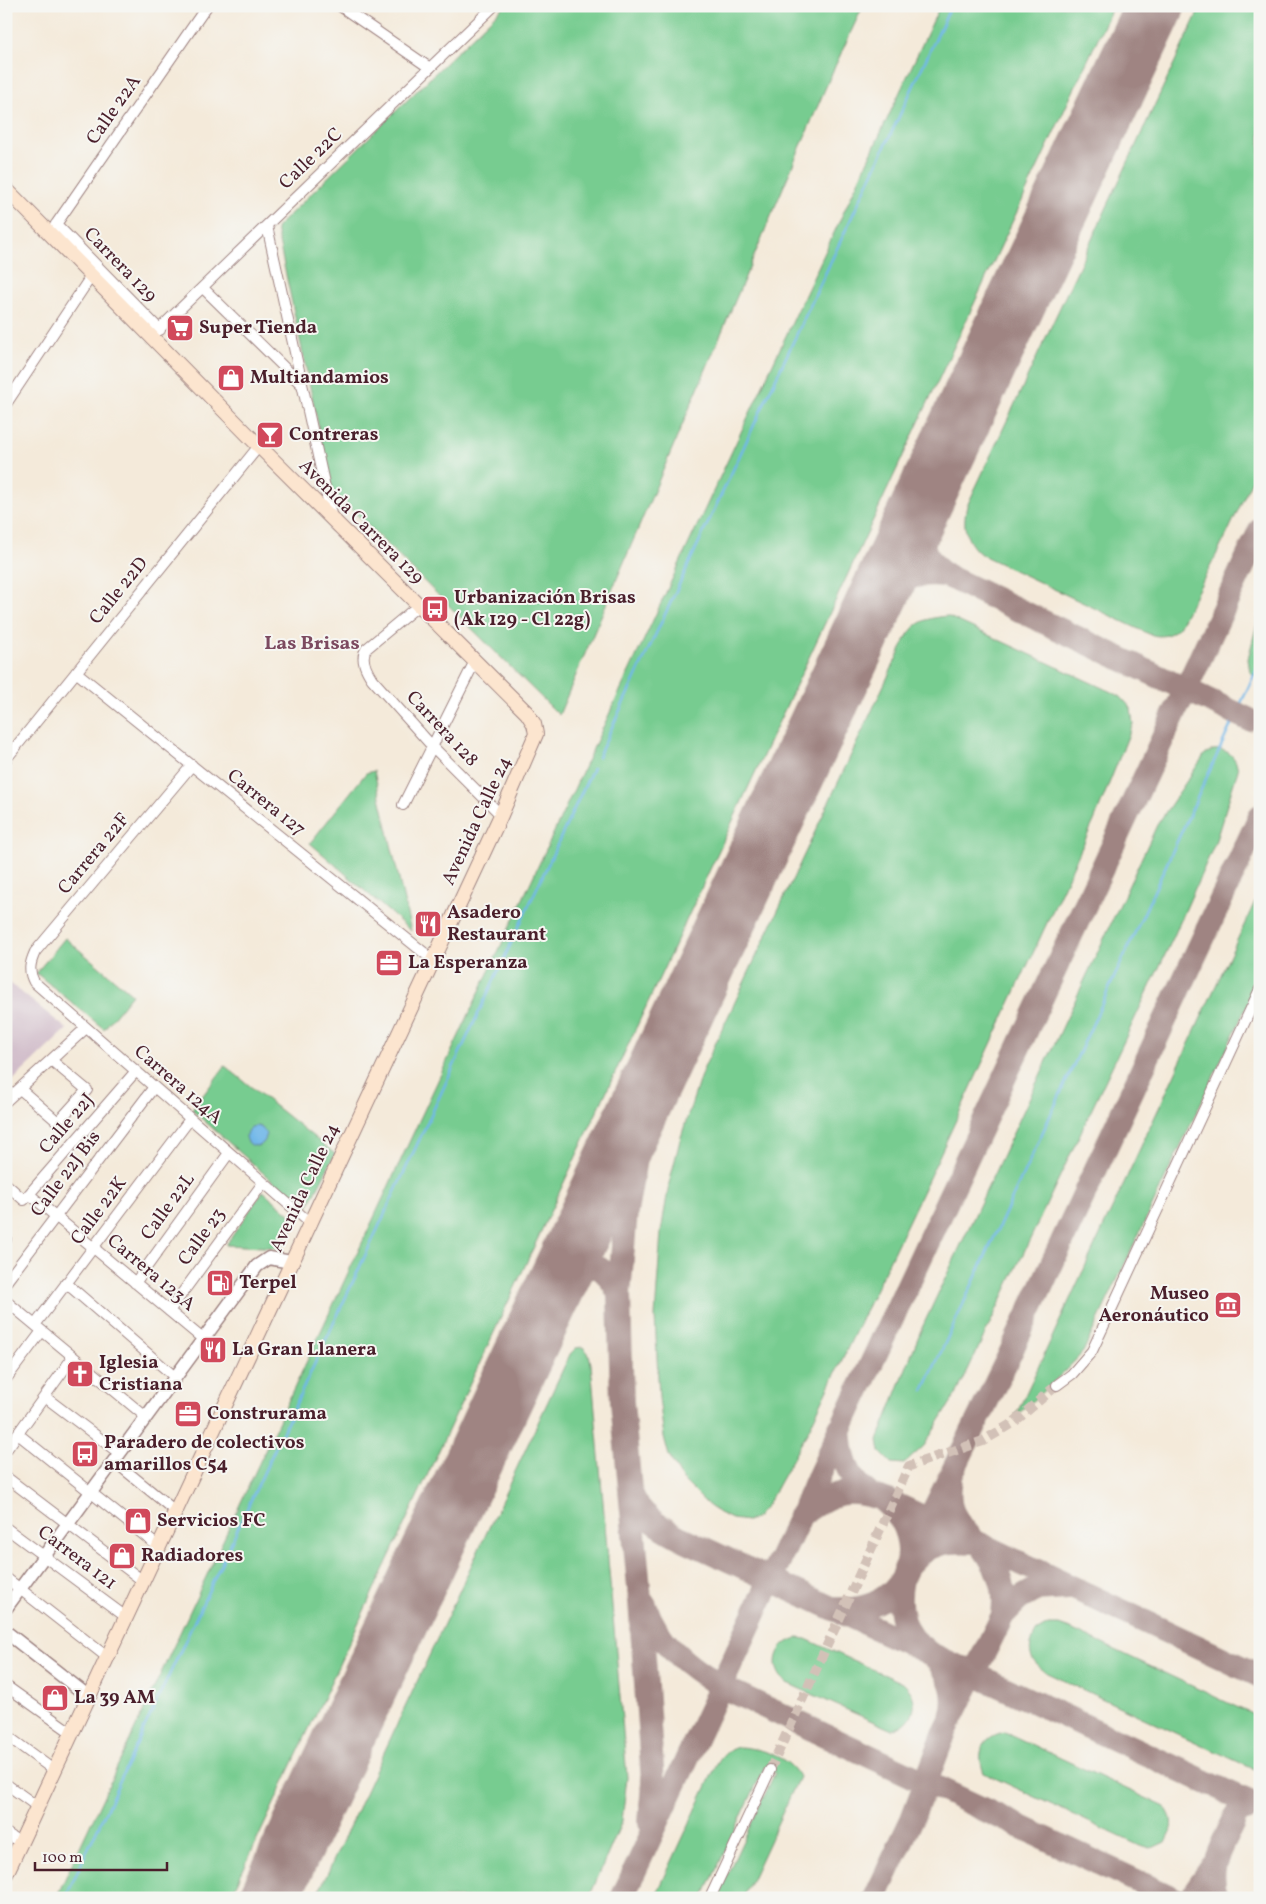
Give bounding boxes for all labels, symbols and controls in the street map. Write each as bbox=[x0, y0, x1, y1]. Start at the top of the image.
street label: Calle 22A bbox=[80, 70, 148, 150]
street label: Calle 22C bbox=[274, 122, 348, 196]
street label: Carrera 129 bbox=[78, 222, 163, 308]
supermarket icon: Super Tienda bbox=[165, 313, 195, 343]
place label: Super Tienda bbox=[199, 315, 317, 341]
shop icon: Multiandamios bbox=[216, 363, 246, 393]
place label: Multiandamios bbox=[250, 365, 389, 391]
bar icon: Contreras bbox=[255, 420, 285, 450]
place label: Contreras bbox=[289, 422, 379, 448]
street label: Avenida Carrera 129 bbox=[293, 454, 429, 590]
street label: Calle 22D bbox=[84, 552, 154, 630]
place label: Urbanización Brisas (Ak 129 - Cl 22g) bbox=[454, 585, 636, 633]
bus stop icon: Urbanización Brisas (Ak 129 - Cl 22g) bbox=[420, 594, 450, 624]
district label: Las Brisas bbox=[264, 630, 360, 658]
street label: Carrera 128 bbox=[400, 685, 484, 773]
street label: Avenida Calle 24 bbox=[436, 752, 518, 890]
street label: Carrera 127 bbox=[221, 763, 311, 843]
street label: Carrera 22F bbox=[52, 808, 136, 900]
place label: Asadero Restaurant bbox=[447, 900, 546, 948]
restaurant icon: Asadero Restaurant bbox=[413, 909, 443, 939]
office icon: La Esperanza bbox=[374, 948, 404, 978]
place label: La Esperanza bbox=[408, 950, 528, 976]
street label: Carrera 124A bbox=[128, 1039, 228, 1131]
street label: Calle 22J bbox=[33, 1088, 101, 1160]
street label: Avenida Calle 24 bbox=[264, 1119, 346, 1257]
street label: Calle 22J Bis bbox=[25, 1125, 107, 1223]
street label: Calle 22L bbox=[135, 1168, 201, 1246]
street label: Calle 22K bbox=[65, 1171, 133, 1251]
street label: Calle 23 bbox=[172, 1203, 232, 1271]
street label: Carrera 123A bbox=[101, 1228, 201, 1318]
fuel station icon: Terpel bbox=[205, 1268, 235, 1298]
place label: Terpel bbox=[239, 1270, 297, 1296]
place label: Museo Aeronáutico bbox=[1099, 1281, 1209, 1329]
museum icon: Museo Aeronáutico bbox=[1213, 1290, 1243, 1320]
restaurant icon: La Gran Llanera bbox=[198, 1335, 228, 1365]
place label: La Gran Llanera bbox=[232, 1337, 377, 1363]
place label: Iglesia Cristiana bbox=[99, 1350, 183, 1398]
church icon: Iglesia Cristiana bbox=[65, 1359, 95, 1389]
office icon: Construrama bbox=[173, 1399, 203, 1429]
place label: Construrama bbox=[207, 1401, 327, 1427]
place label: Paradero de colectivos amarillos C54 bbox=[104, 1430, 305, 1478]
bus stop icon: Paradero de colectivos amarillos C54 bbox=[70, 1439, 100, 1469]
shop icon: Servicios FC bbox=[123, 1506, 153, 1536]
place label: Servicios FC bbox=[157, 1508, 265, 1534]
street label: Carrera 121 bbox=[32, 1520, 122, 1596]
shop icon: Radiadores bbox=[107, 1541, 137, 1571]
place label: Radiadores bbox=[141, 1543, 243, 1569]
shop icon: La 39 AM bbox=[40, 1683, 70, 1713]
place label: La 39 AM bbox=[74, 1685, 155, 1711]
scale bar bbox=[35, 1839, 168, 1871]
text: 100 m bbox=[42, 1848, 82, 1869]

